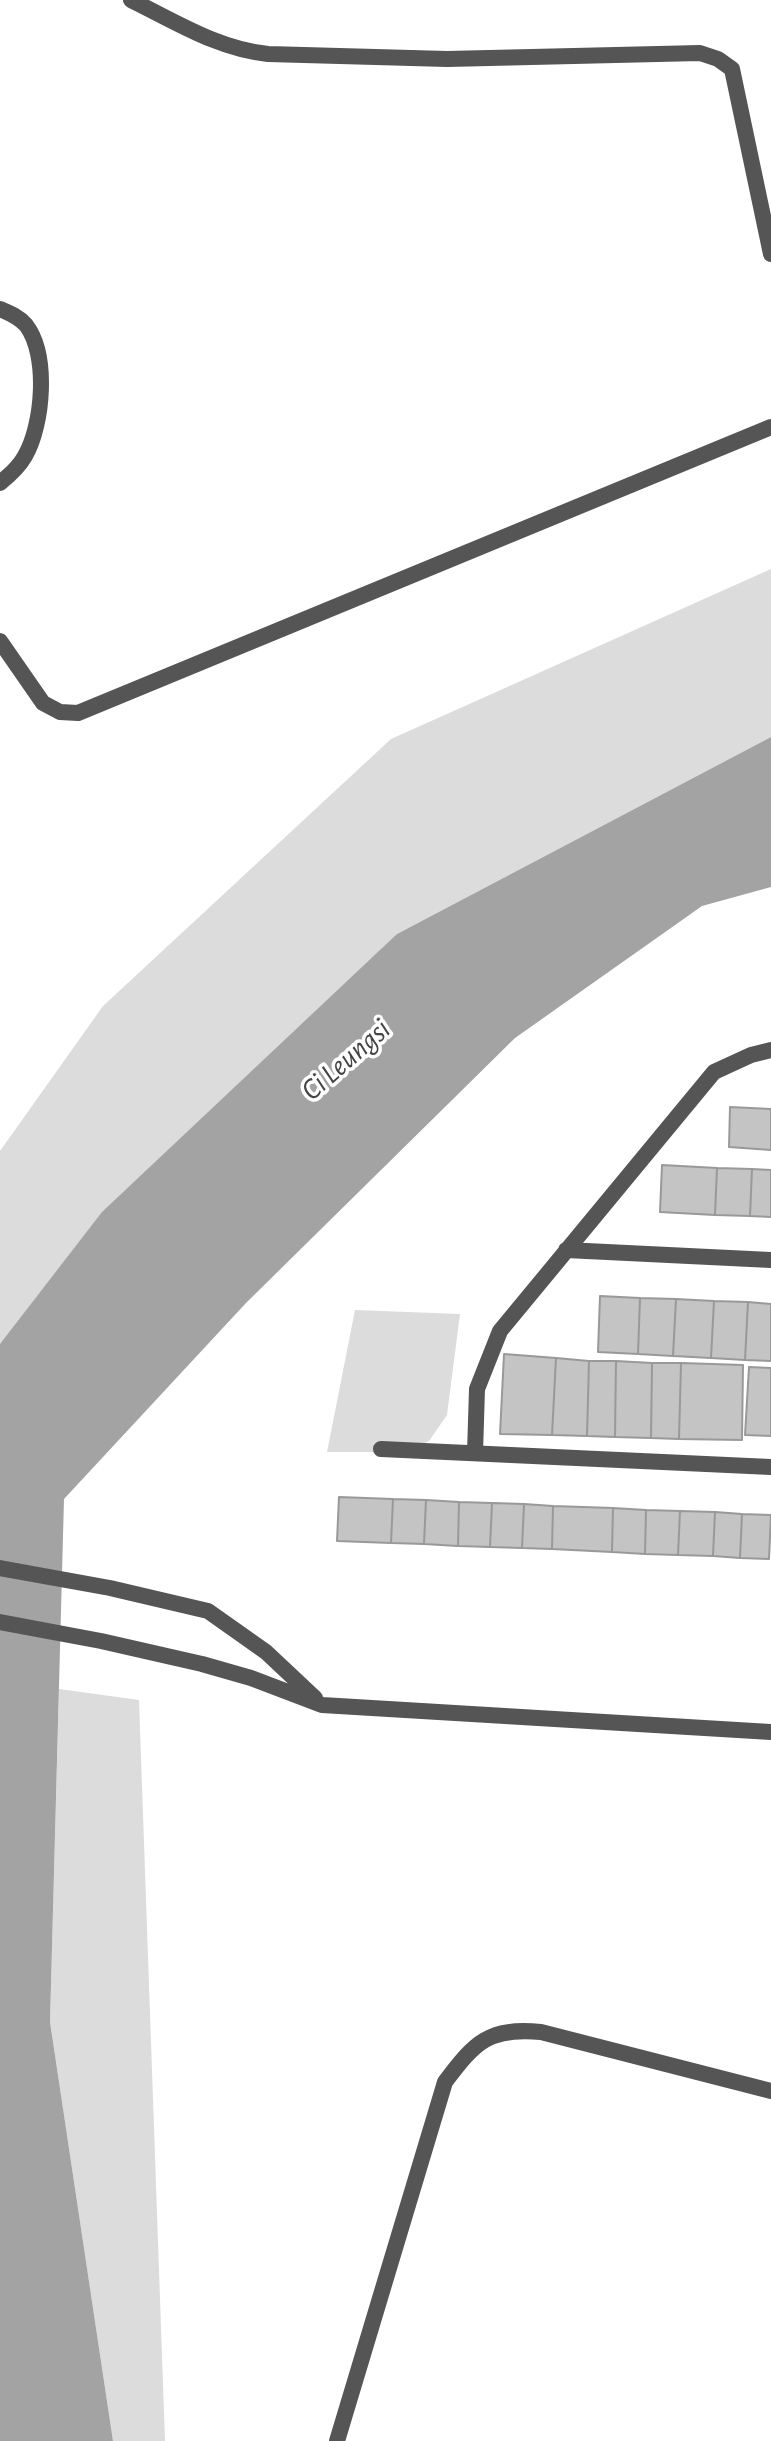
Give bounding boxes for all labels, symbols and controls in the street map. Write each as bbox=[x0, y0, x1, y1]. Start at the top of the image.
water label: Ci Leungsi bbox=[294, 1012, 398, 1108]

